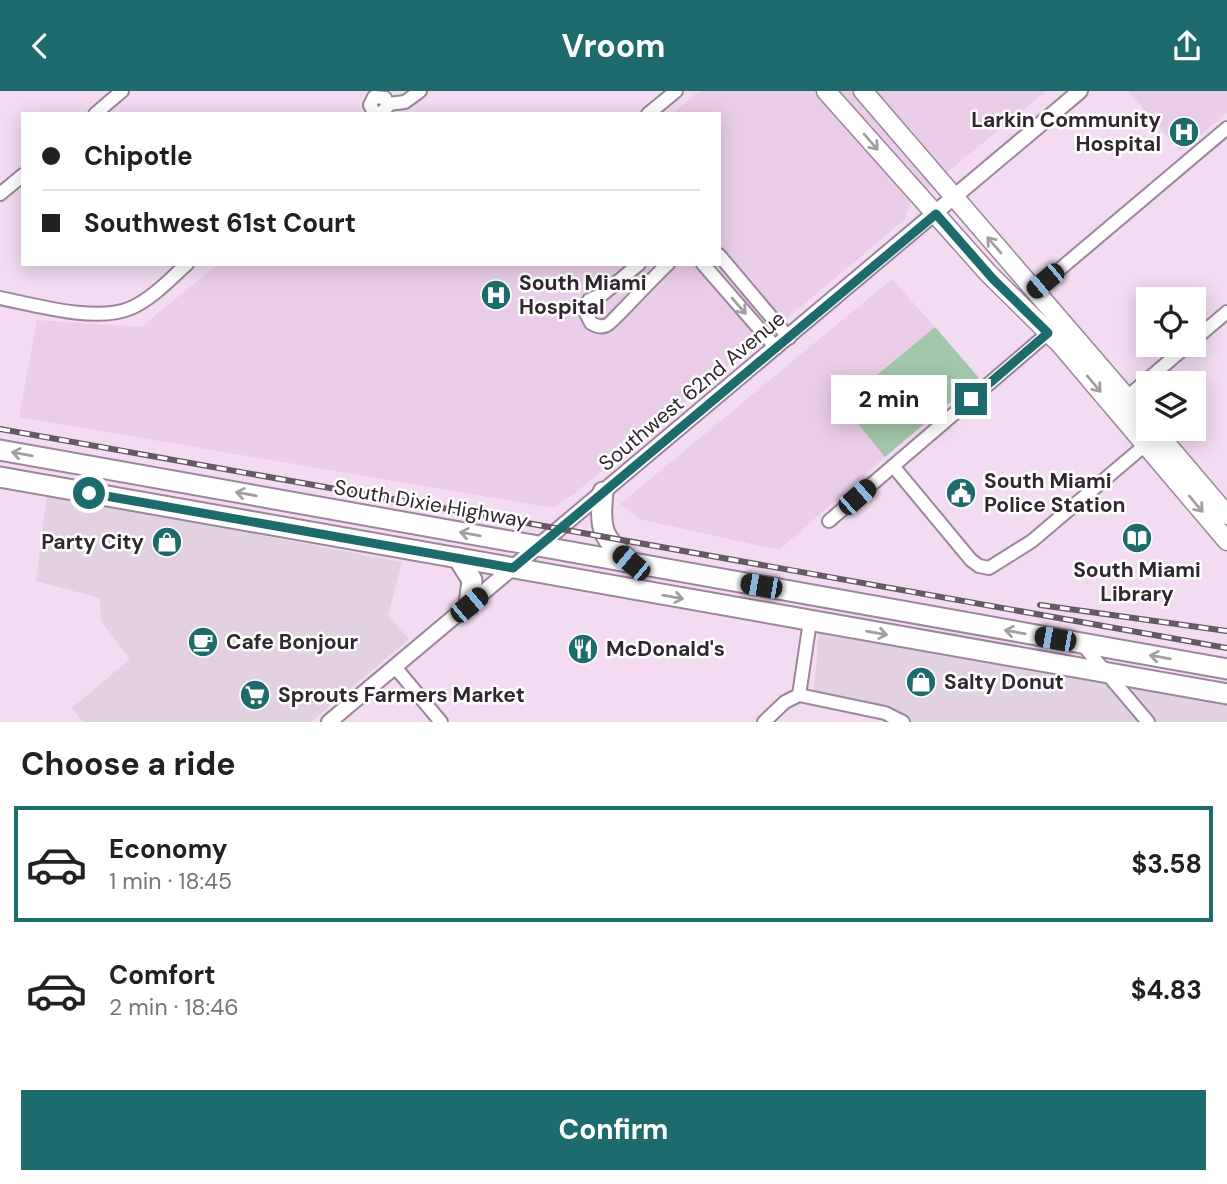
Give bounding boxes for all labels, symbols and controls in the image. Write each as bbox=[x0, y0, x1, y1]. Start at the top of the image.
text: Vroom bbox=[562, 25, 665, 67]
icon: back bbox=[21, 27, 59, 65]
icon: share bbox=[1168, 27, 1206, 65]
place label: Larkin Community Hospital bbox=[971, 106, 1161, 158]
hospital icon: Larkin Community Hospital bbox=[1167, 115, 1201, 149]
one-way arrow bbox=[863, 133, 879, 151]
text: Chipotle bbox=[84, 139, 193, 173]
text: Southwest 61st Court bbox=[84, 206, 356, 240]
one-way arrow bbox=[986, 236, 1002, 254]
car bbox=[1023, 259, 1068, 303]
place label: South Miami Hospital bbox=[519, 269, 647, 321]
hospital icon: South Miami Hospital bbox=[479, 278, 513, 312]
map controls bbox=[1136, 287, 1206, 441]
button: locate bbox=[1136, 287, 1206, 357]
one-way arrow bbox=[731, 297, 747, 315]
street label: Southwest 62nd Avenue bbox=[593, 305, 791, 477]
button: layers bbox=[1136, 371, 1206, 441]
callout: 2 min bbox=[831, 375, 946, 423]
one-way arrow bbox=[1085, 375, 1101, 393]
route end bbox=[955, 383, 987, 415]
text: 2 min bbox=[859, 384, 919, 414]
one-way arrow bbox=[12, 447, 34, 460]
place label: South Miami Police Station bbox=[984, 467, 1125, 519]
street label: South Dixie Highway bbox=[332, 473, 531, 535]
car bbox=[835, 475, 880, 519]
public building icon: South Miami Police Station bbox=[944, 476, 978, 510]
route start bbox=[73, 477, 105, 509]
one-way arrow bbox=[236, 487, 258, 500]
one-way arrow bbox=[1188, 495, 1204, 513]
library icon: South Miami Library bbox=[1120, 521, 1154, 555]
shop icon: Party City bbox=[150, 525, 184, 559]
one-way arrow bbox=[459, 527, 482, 540]
place label: Party City bbox=[41, 528, 144, 556]
car bbox=[609, 541, 654, 585]
place label: South Miami Library bbox=[1073, 556, 1201, 608]
car bbox=[739, 572, 784, 600]
car bbox=[447, 583, 492, 627]
one-way arrow bbox=[661, 590, 684, 604]
one-way arrow bbox=[1004, 624, 1027, 638]
cafe icon: Cafe Bonjour bbox=[186, 625, 220, 659]
car bbox=[1033, 625, 1078, 653]
one-way arrow bbox=[865, 627, 888, 641]
place label: Cafe Bonjour bbox=[226, 628, 358, 656]
restaurant icon: McDonald's bbox=[566, 632, 600, 666]
place label: McDonald's bbox=[606, 635, 725, 663]
one-way arrow bbox=[1149, 650, 1172, 663]
shop icon: Salty Donut bbox=[904, 665, 938, 699]
place label: Salty Donut bbox=[944, 668, 1064, 696]
supermarket icon: Sprouts Farmers Market bbox=[238, 678, 272, 712]
place label: Sprouts Farmers Market bbox=[278, 681, 525, 709]
text: Choose a ride bbox=[21, 743, 236, 785]
text: Economy bbox=[109, 832, 227, 866]
icon: car bbox=[25, 833, 88, 896]
text: $3.58 bbox=[1131, 847, 1202, 881]
text: 1 min · 18:45 bbox=[109, 866, 232, 896]
text: Comfort bbox=[109, 958, 215, 992]
icon: car bbox=[25, 959, 88, 1022]
text: $4.83 bbox=[1131, 973, 1202, 1007]
text: 2 min · 18:46 bbox=[109, 992, 239, 1022]
button: Confirm bbox=[21, 1090, 1206, 1170]

